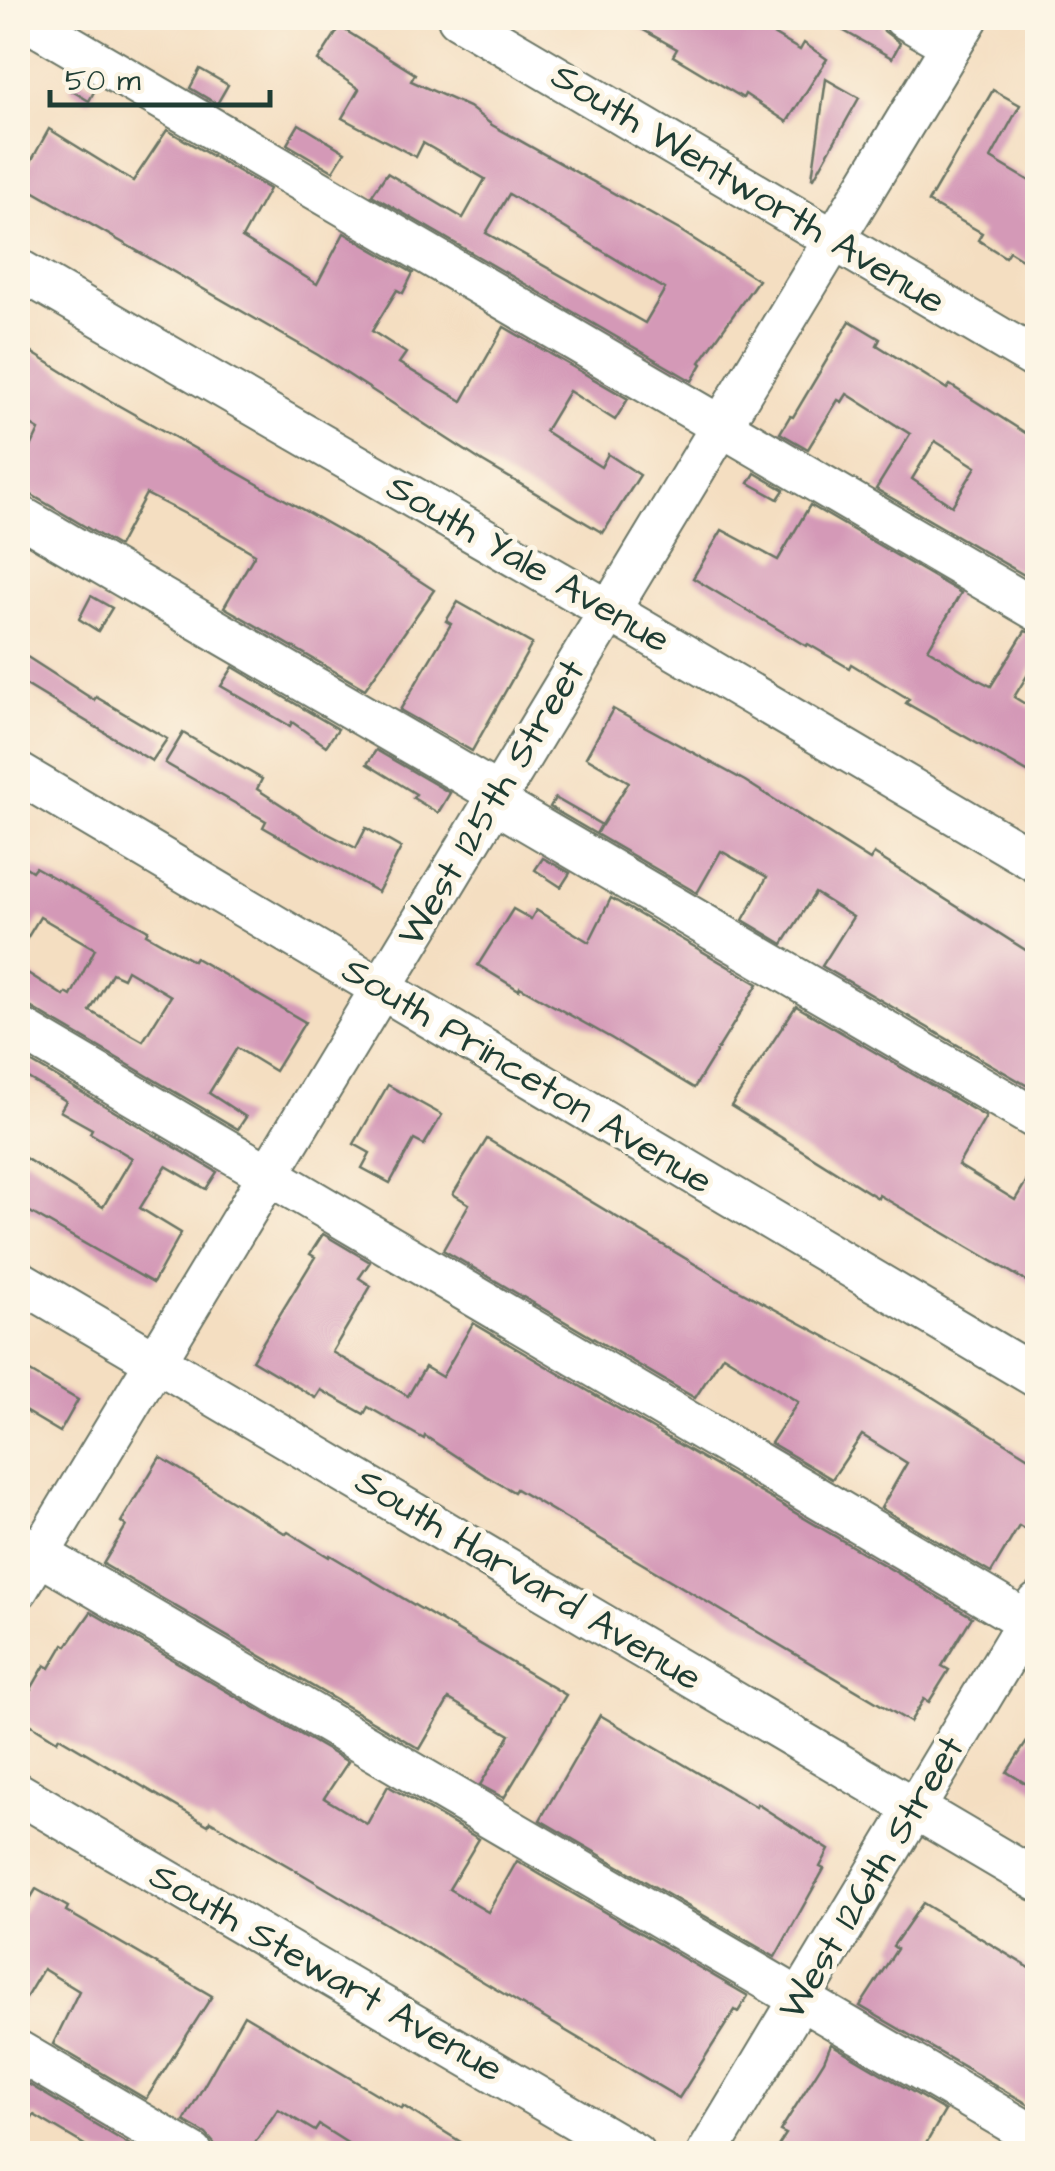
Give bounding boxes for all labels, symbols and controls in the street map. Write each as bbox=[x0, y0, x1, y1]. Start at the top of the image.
scale bar bbox=[50, 45, 270, 107]
street label: South Wentworth Avenue bbox=[541, 51, 955, 327]
text: 50 m bbox=[65, 60, 141, 102]
street label: South Yale Avenue bbox=[377, 462, 679, 666]
street label: West 125th Street bbox=[386, 650, 598, 956]
street label: South Princeton Avenue bbox=[332, 945, 722, 1207]
street label: South Harvard Avenue bbox=[345, 1456, 711, 1704]
street label: West 126th Street bbox=[767, 1726, 977, 2030]
street label: South Stewart Avenue bbox=[140, 1851, 512, 2095]

